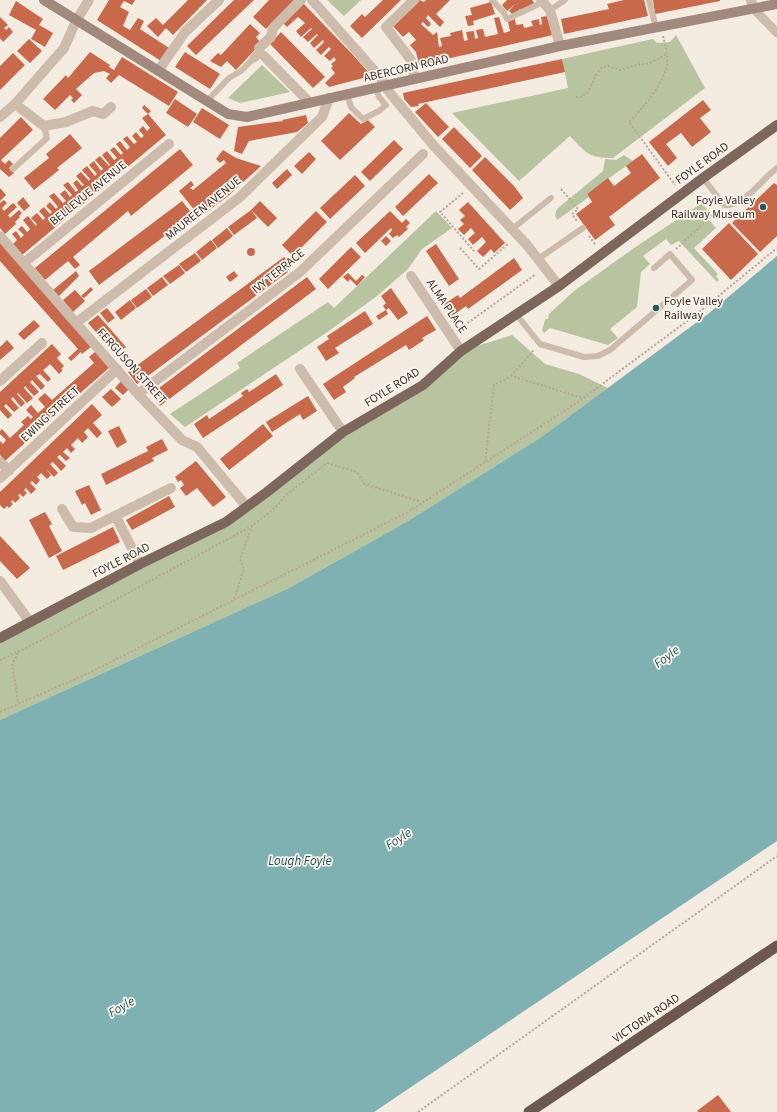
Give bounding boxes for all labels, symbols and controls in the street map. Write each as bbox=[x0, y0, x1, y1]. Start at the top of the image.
street label: ABERCORN ROAD bbox=[362, 50, 450, 87]
street label: FOYLE ROAD bbox=[672, 138, 733, 189]
street label: BELLEVUE AVENUE bbox=[46, 157, 130, 230]
street label: MAUREEN AVENUE bbox=[162, 172, 245, 244]
place label: Foyle Valley Railway Museum bbox=[671, 192, 755, 223]
marker: Foyle Valley Railway Museum bbox=[758, 202, 768, 212]
street label: IVY TERRACE bbox=[248, 245, 308, 298]
street label: ALMA PLACE bbox=[422, 276, 471, 337]
place label: Foyle Valley Railway bbox=[664, 293, 723, 324]
marker: Foyle Valley Railway bbox=[651, 303, 661, 313]
street label: FERGUSON STREET bbox=[93, 325, 171, 409]
street label: FOYLE ROAD bbox=[361, 364, 423, 411]
street label: EWING STREET bbox=[17, 382, 84, 446]
street label: FOYLE ROAD bbox=[90, 539, 153, 582]
water label: Foyle bbox=[650, 641, 683, 672]
water label: Foyle bbox=[382, 824, 415, 854]
water label: Lough Foyle bbox=[268, 852, 332, 870]
street label: VICTORIA ROAD bbox=[609, 990, 683, 1047]
water label: Foyle bbox=[105, 992, 138, 1022]

